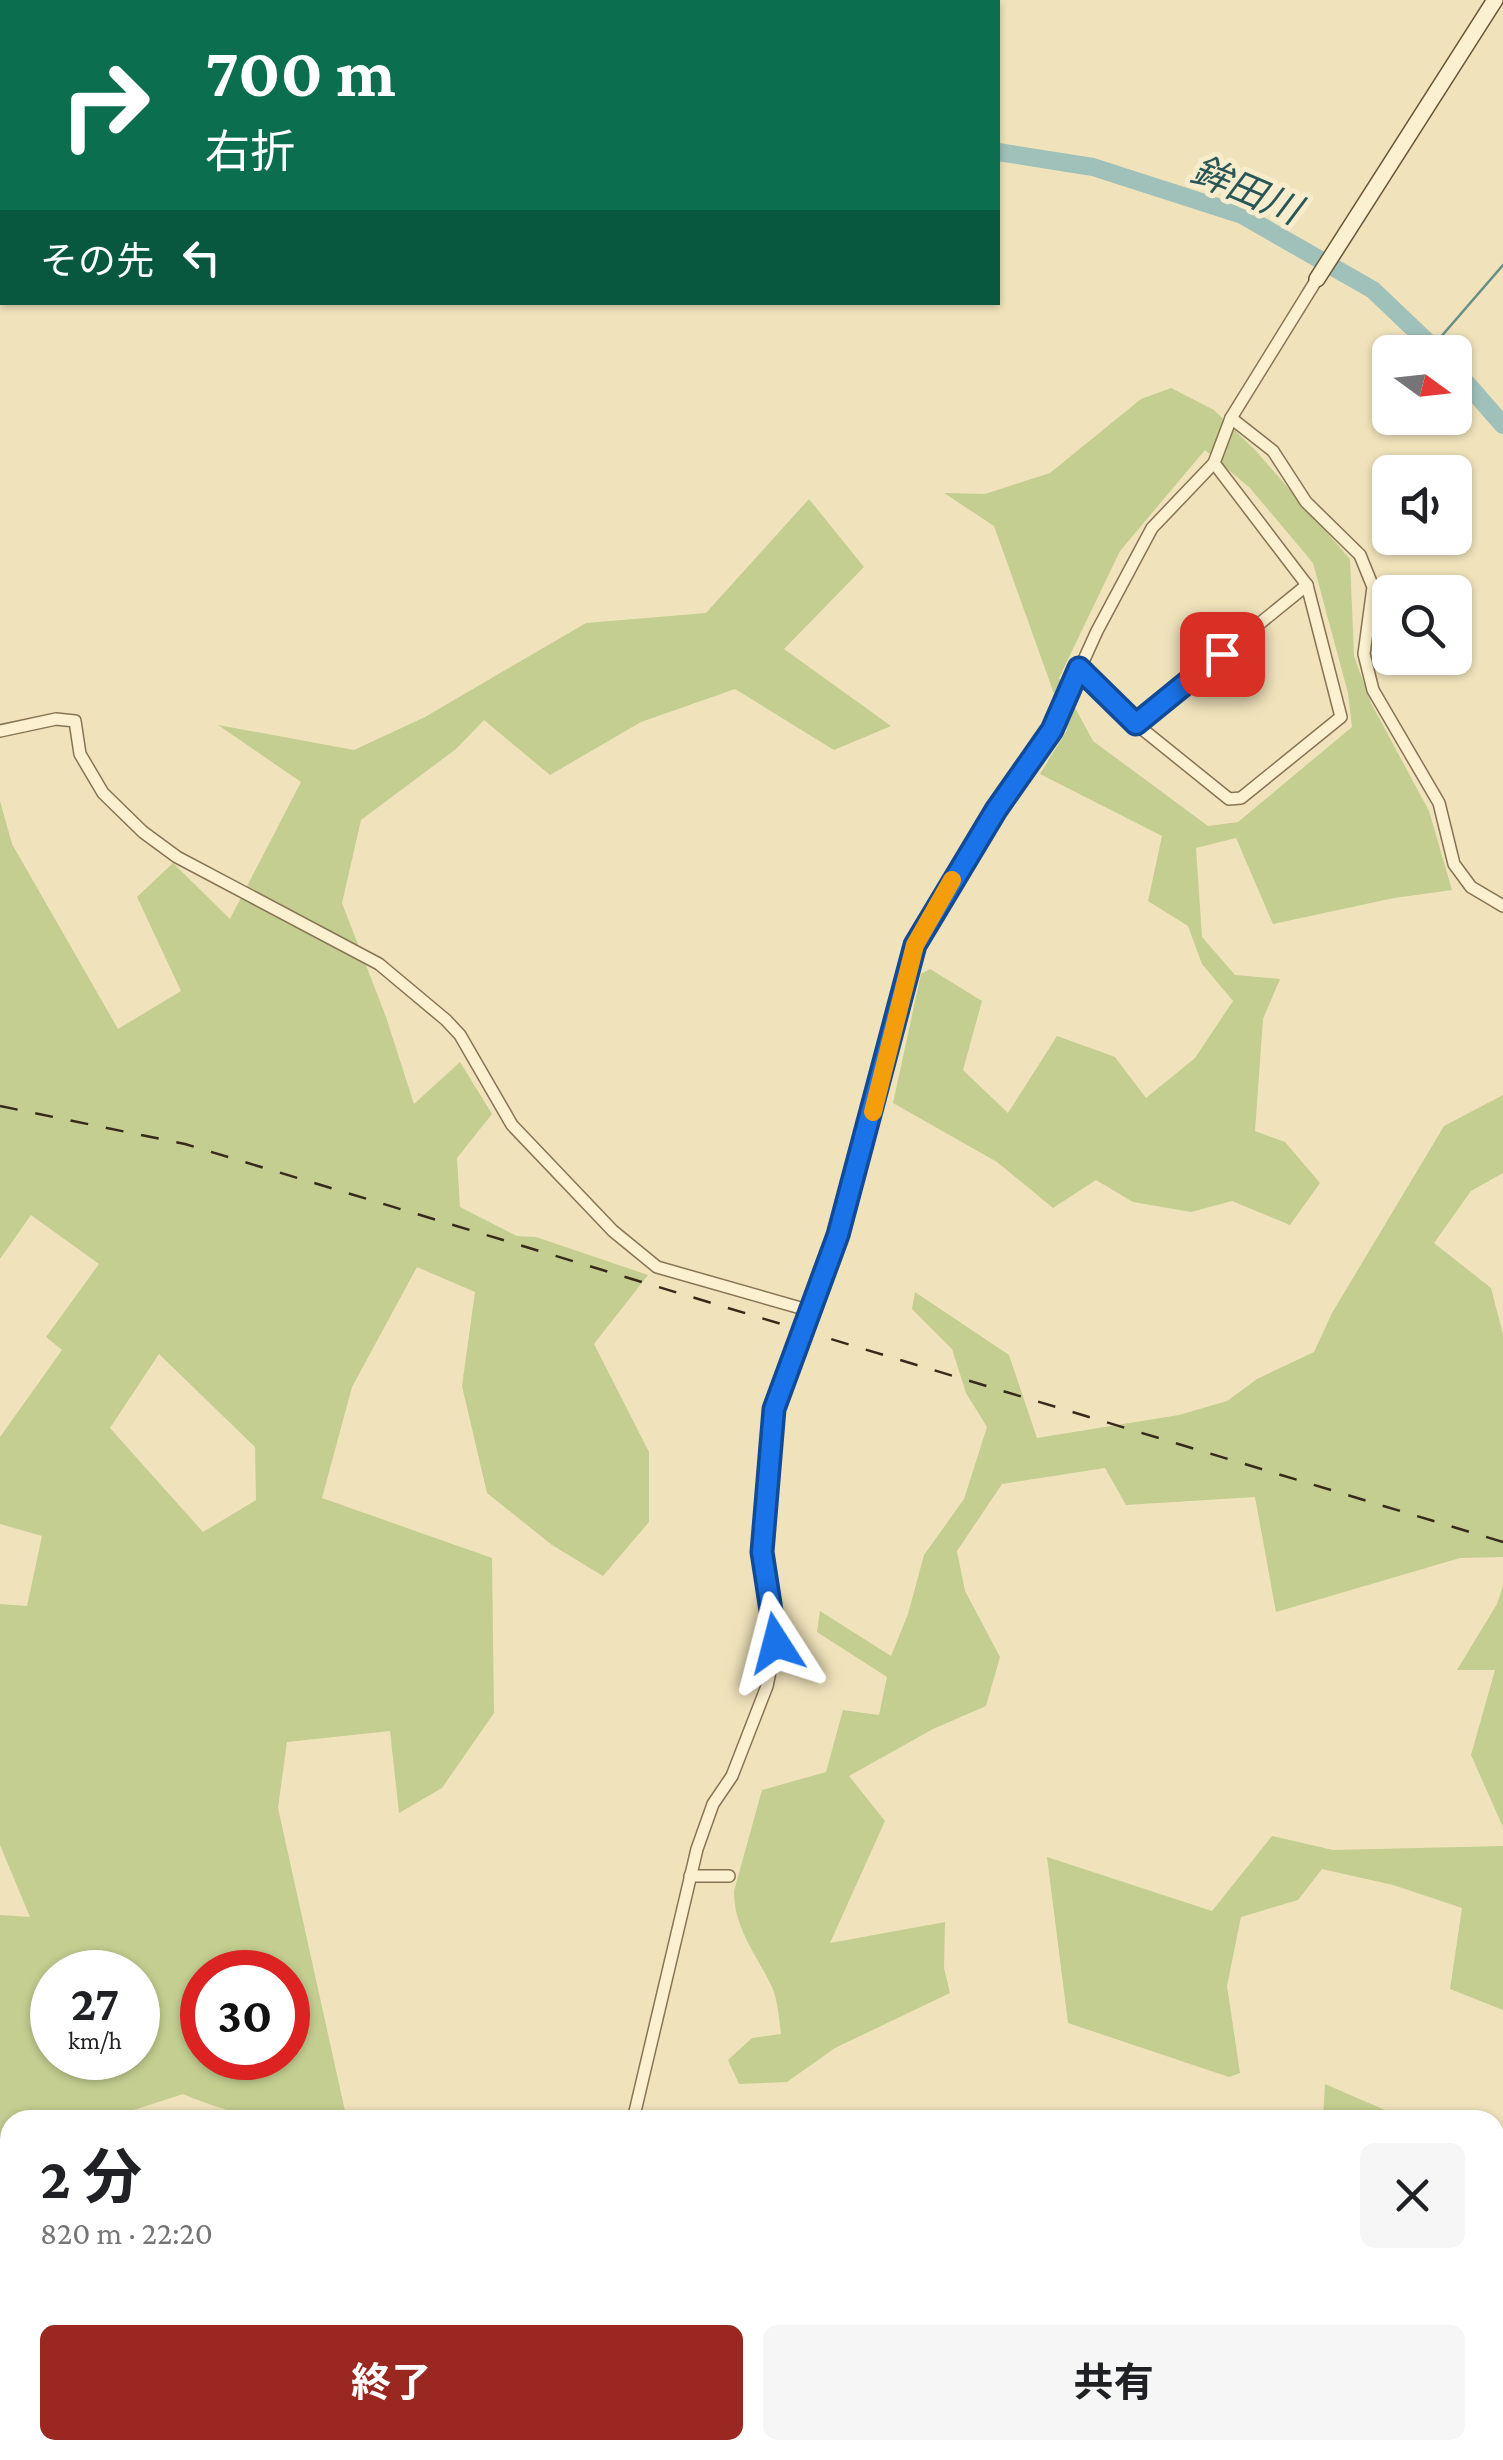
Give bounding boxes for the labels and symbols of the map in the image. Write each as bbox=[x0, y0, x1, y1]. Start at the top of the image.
water label: 鉾田川 bbox=[1185, 148, 1310, 233]
north arrow bbox=[1372, 335, 1472, 435]
pin bbox=[1180, 612, 1265, 697]
position arrow bbox=[724, 1591, 828, 1695]
speed limit sign: 30 bbox=[180, 1950, 310, 2080]

